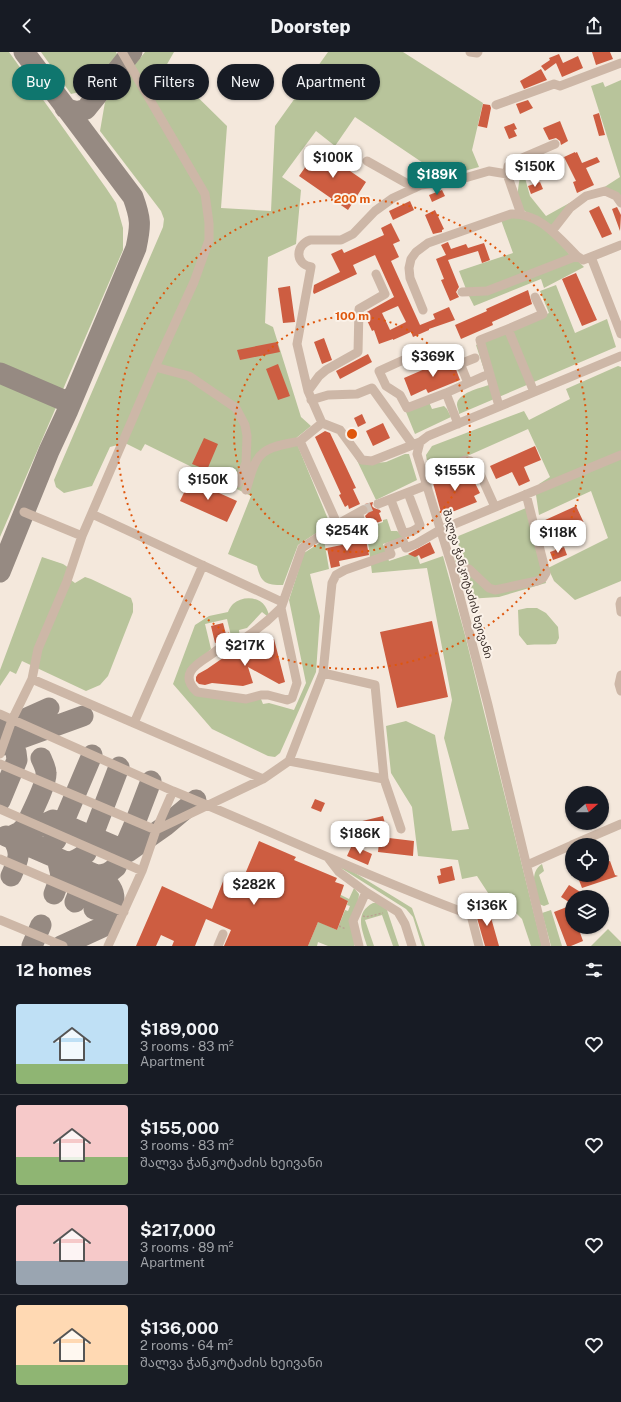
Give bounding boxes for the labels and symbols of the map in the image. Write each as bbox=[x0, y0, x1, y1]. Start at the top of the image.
pin: $100K bbox=[305, 145, 361, 179]
pin: $150K bbox=[507, 154, 563, 188]
pin: $189K bbox=[409, 162, 465, 196]
text: 200 m bbox=[334, 192, 370, 206]
text: 100 m bbox=[335, 309, 369, 323]
pin: $369K bbox=[405, 344, 461, 378]
centre of rings bbox=[345, 427, 359, 441]
pin: $155K bbox=[427, 458, 483, 492]
pin: $150K bbox=[180, 467, 236, 501]
street label: შალვა ჭანკოტაძის ხეივანი bbox=[440, 508, 495, 660]
pin: $254K bbox=[319, 518, 375, 552]
pin: $118K bbox=[530, 520, 586, 554]
pin: $217K bbox=[217, 633, 273, 667]
north arrow bbox=[565, 786, 609, 830]
pin: $186K bbox=[332, 821, 388, 855]
pin: $282K bbox=[226, 872, 282, 906]
pin: $136K bbox=[459, 893, 515, 927]

